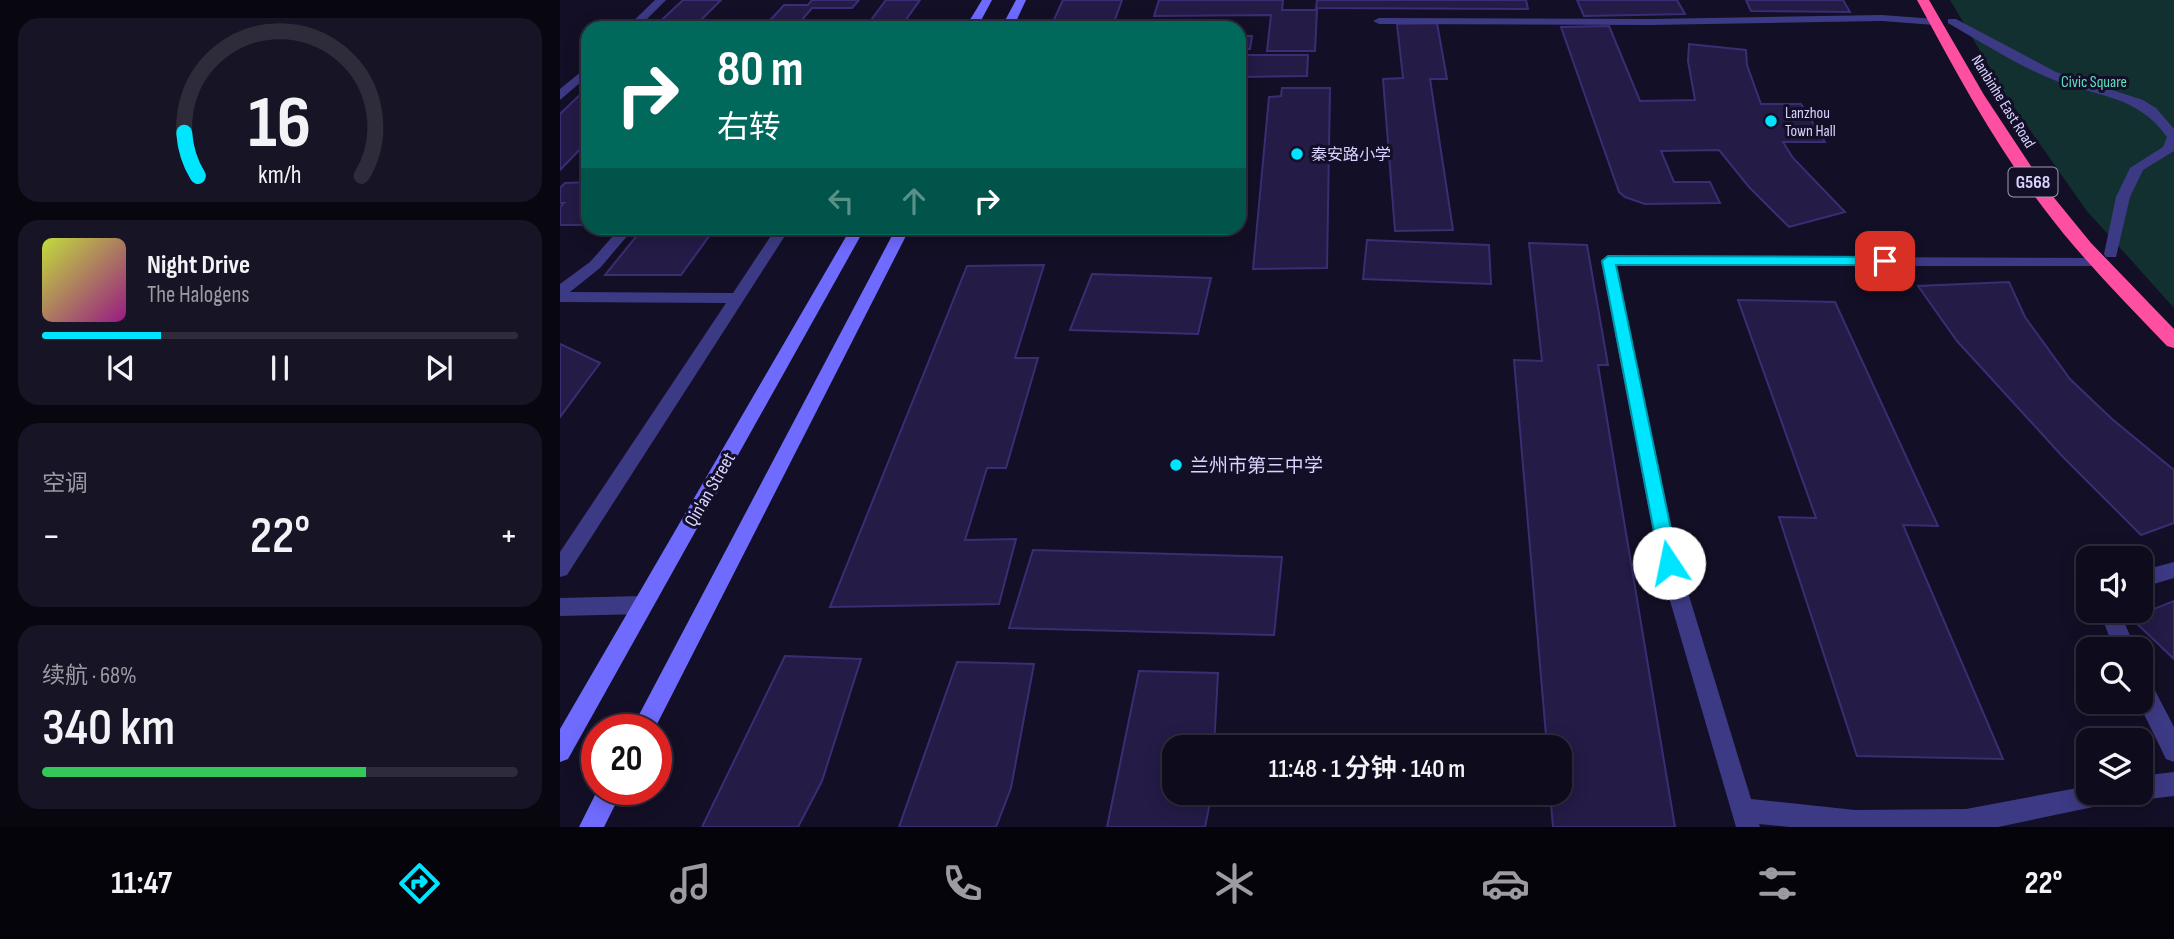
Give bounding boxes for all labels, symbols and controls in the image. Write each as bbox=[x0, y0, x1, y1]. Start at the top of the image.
text: 80 m bbox=[717, 41, 804, 100]
icon: right bbox=[602, 49, 693, 140]
street label: Nanbinhe East Road bbox=[1967, 52, 2039, 152]
park label: Civic Square bbox=[2061, 73, 2127, 92]
text: 16 bbox=[249, 81, 311, 169]
place label: Lanzhou Town Hall bbox=[1785, 104, 1836, 141]
text: 右转 bbox=[717, 109, 781, 148]
marker: Lanzhou Town Hall bbox=[1763, 113, 1779, 129]
marker: 秦安路小学 bbox=[1289, 146, 1305, 162]
place label: 秦安路小学 bbox=[1311, 146, 1391, 165]
text: km/h bbox=[258, 160, 302, 191]
road number: G568 bbox=[2008, 168, 2058, 196]
icon: left bbox=[822, 182, 860, 220]
icon: ahead bbox=[895, 182, 933, 220]
icon: right bbox=[968, 182, 1006, 220]
pin bbox=[1855, 231, 1915, 291]
icon: arrive bbox=[1866, 242, 1904, 280]
text: Night Drive bbox=[147, 250, 250, 281]
text: The Halogens bbox=[147, 281, 250, 309]
icon: previous bbox=[102, 349, 140, 387]
icon: pause bbox=[261, 349, 299, 387]
icon: next bbox=[420, 349, 458, 387]
street label: Qin'an Street bbox=[680, 448, 741, 531]
place label: 兰州市第三中学 bbox=[1190, 455, 1323, 478]
marker: 兰州市第三中学 bbox=[1168, 457, 1184, 473]
text: 空调 bbox=[42, 470, 88, 498]
text: 22° bbox=[250, 505, 310, 568]
text: − bbox=[42, 514, 61, 559]
text: + bbox=[499, 514, 518, 559]
position arrow bbox=[1632, 526, 1706, 600]
map controls bbox=[2076, 546, 2153, 805]
button: sound bbox=[2076, 546, 2153, 623]
button: search bbox=[2076, 637, 2153, 714]
text: 续航 · 68% bbox=[42, 662, 137, 690]
text: 340 km bbox=[42, 697, 175, 760]
speed limit sign: 20 bbox=[581, 714, 672, 805]
button: layers bbox=[2076, 728, 2153, 805]
text: 11:48 · 1 分钟 · 140 m bbox=[1269, 754, 1465, 785]
icon: directions bbox=[395, 859, 444, 908]
icon: music bbox=[666, 859, 715, 908]
icon: phone bbox=[938, 859, 987, 908]
icon: climate bbox=[1210, 859, 1259, 908]
icon: car bbox=[1481, 859, 1530, 908]
icon: filters bbox=[1753, 859, 1802, 908]
text: 11:47 bbox=[111, 864, 172, 903]
text: 22° bbox=[2024, 864, 2063, 903]

